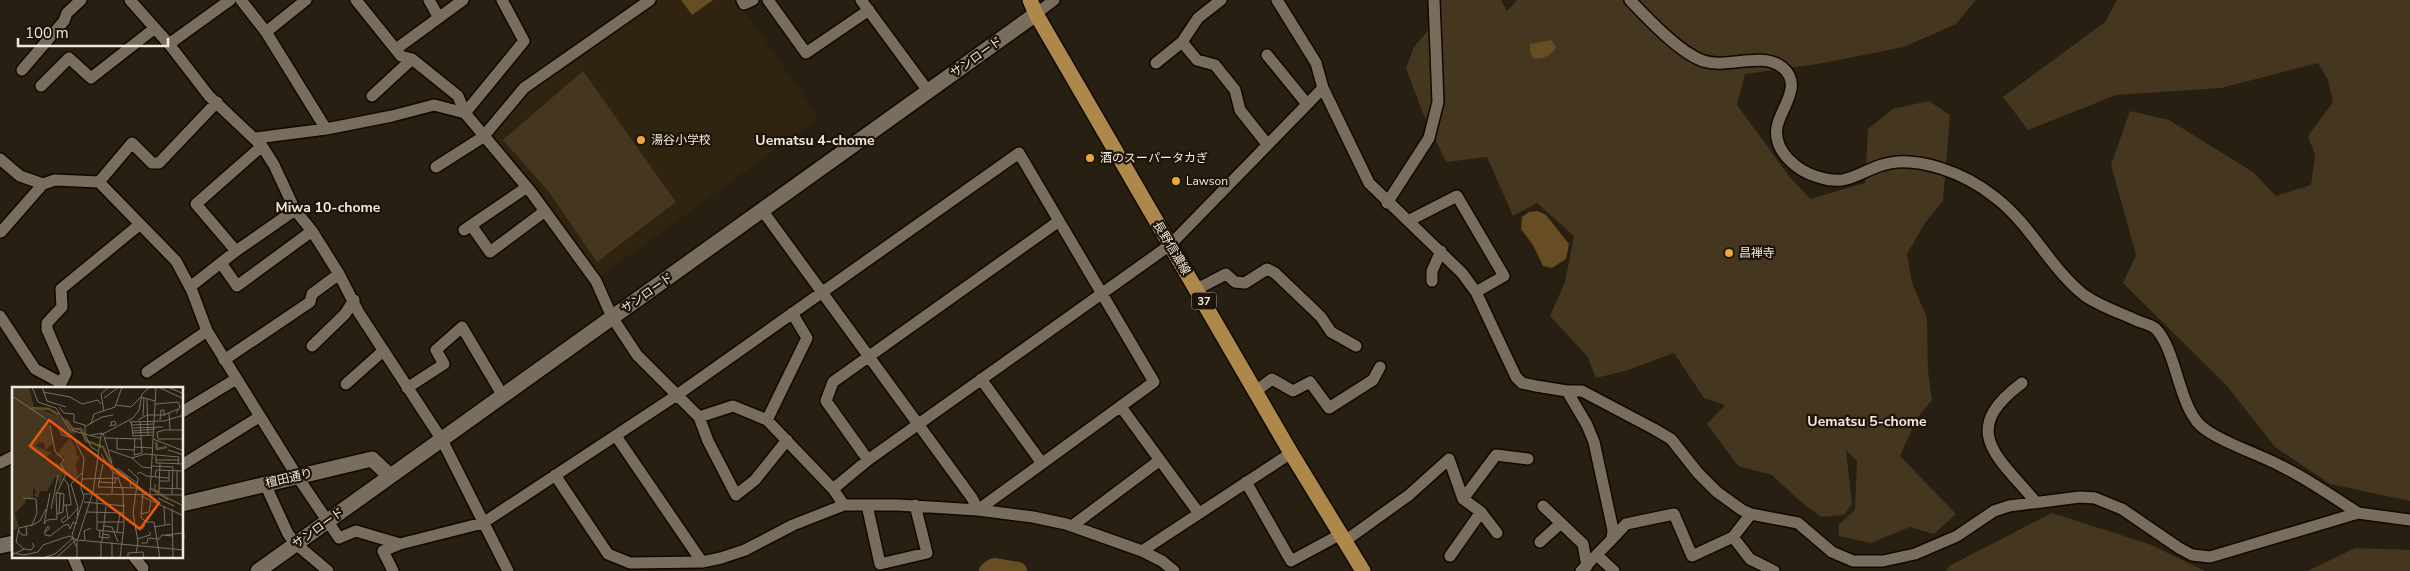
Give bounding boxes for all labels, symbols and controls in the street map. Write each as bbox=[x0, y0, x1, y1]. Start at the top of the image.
scale bar bbox=[18, 15, 168, 47]
text: 100 m bbox=[25, 23, 69, 43]
street label: サンロード bbox=[947, 33, 1005, 81]
district label: Uematsu 4-chome bbox=[755, 131, 875, 150]
place label: 湯谷小学校 bbox=[651, 132, 711, 148]
marker: 湯谷小学校 bbox=[635, 134, 647, 146]
place label: 酒のスーパータカぎ bbox=[1100, 150, 1208, 166]
marker: 酒のスーパータカぎ bbox=[1084, 152, 1096, 164]
place label: Lawson bbox=[1186, 173, 1228, 189]
marker: Lawson bbox=[1170, 175, 1182, 187]
district label: Miwa 10-chome bbox=[276, 198, 381, 217]
street label: 長野信濃線 bbox=[1150, 218, 1194, 278]
place label: 昌禅寺 bbox=[1739, 245, 1775, 261]
marker: 昌禅寺 bbox=[1723, 247, 1735, 259]
street label: サンロード bbox=[618, 269, 676, 317]
road number: 37 bbox=[1192, 292, 1216, 310]
inset map bbox=[12, 387, 184, 558]
district label: Uematsu 5-chome bbox=[1807, 412, 1927, 431]
street label: 檀田通り bbox=[264, 465, 314, 491]
street label: サンロード bbox=[289, 504, 347, 552]

